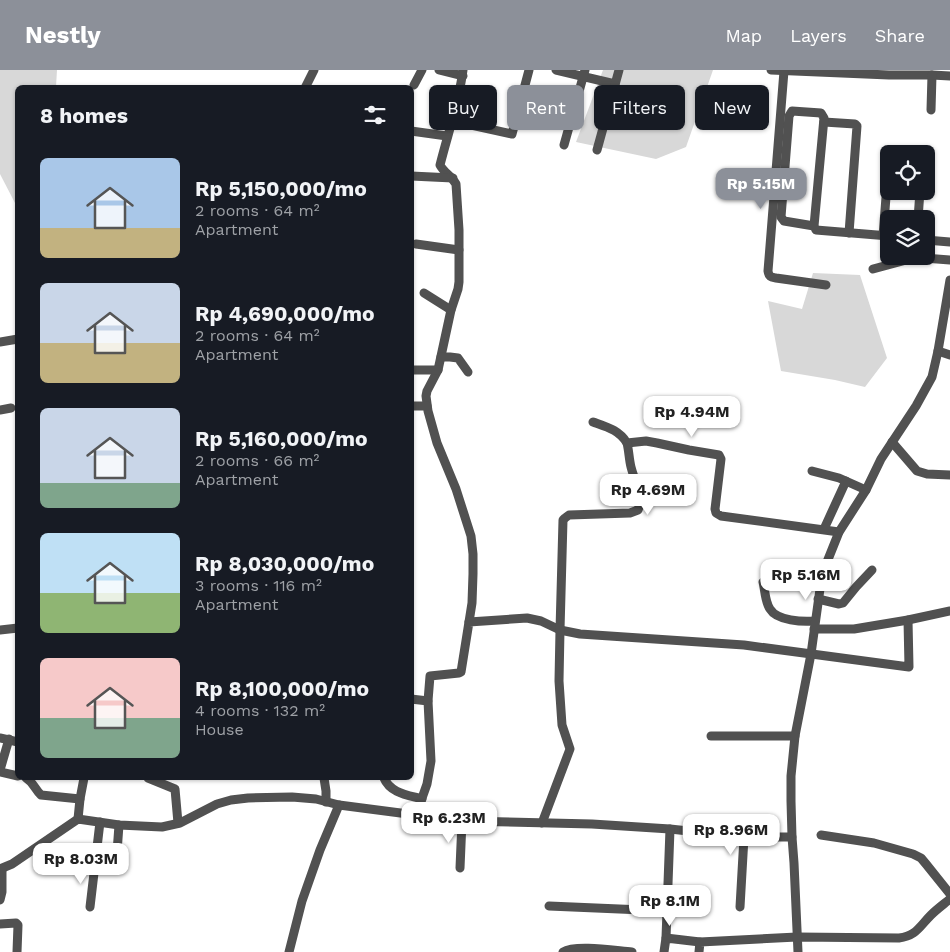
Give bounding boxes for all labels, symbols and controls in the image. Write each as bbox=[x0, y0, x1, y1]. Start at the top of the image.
text: Nestly bbox=[25, 21, 101, 49]
text: Map bbox=[725, 25, 762, 46]
text: Layers bbox=[790, 25, 847, 46]
text: Share bbox=[875, 25, 925, 46]
chip: Buy bbox=[429, 85, 497, 130]
chip: Rent bbox=[507, 85, 584, 130]
chip: Filters bbox=[594, 85, 685, 130]
chip: New bbox=[695, 85, 769, 130]
icon: filters bbox=[361, 101, 389, 129]
text: 8 homes bbox=[40, 103, 128, 128]
map controls bbox=[880, 145, 935, 265]
button: locate bbox=[880, 145, 935, 200]
pin: Rp 5.15M bbox=[709, 168, 813, 210]
text: Rp 5.15M bbox=[727, 174, 795, 193]
text: Rp 5,150,000/mo bbox=[195, 176, 367, 201]
icon: home bbox=[80, 178, 140, 238]
text: 2 rooms · 64 m² bbox=[195, 201, 320, 220]
button: layers bbox=[880, 210, 935, 265]
text: Apartment bbox=[195, 220, 278, 239]
text: Rp 4,690,000/mo bbox=[195, 301, 375, 326]
icon: home bbox=[80, 303, 140, 363]
text: 2 rooms · 64 m² bbox=[195, 326, 320, 345]
text: Apartment bbox=[195, 345, 278, 364]
pin: Rp 4.94M bbox=[640, 396, 744, 438]
text: Rp 4.94M bbox=[654, 402, 730, 421]
text: Rp 5,160,000/mo bbox=[195, 426, 368, 451]
icon: home bbox=[80, 428, 140, 488]
text: 2 rooms · 66 m² bbox=[195, 451, 319, 470]
text: Apartment bbox=[195, 470, 278, 489]
pin: Rp 4.69M bbox=[596, 474, 700, 516]
text: Rp 4.69M bbox=[611, 480, 685, 499]
text: Rp 8,030,000/mo bbox=[195, 551, 374, 576]
icon: home bbox=[80, 553, 140, 613]
pin: Rp 5.16M bbox=[754, 558, 858, 601]
text: Rp 5.16M bbox=[771, 565, 841, 584]
text: 3 rooms · 116 m² bbox=[195, 576, 322, 595]
text: Apartment bbox=[195, 595, 278, 614]
text: Rp 8,100,000/mo bbox=[195, 676, 369, 701]
icon: home bbox=[80, 678, 140, 738]
text: 4 rooms · 132 m² bbox=[195, 701, 325, 720]
text: House bbox=[195, 720, 244, 739]
pin: Rp 6.23M bbox=[397, 802, 501, 844]
text: Rp 6.23M bbox=[412, 808, 486, 827]
pin: Rp 8.96M bbox=[679, 814, 783, 856]
text: Rp 8.96M bbox=[694, 820, 768, 839]
pin: Rp 8.03M bbox=[29, 842, 133, 885]
text: Rp 8.03M bbox=[44, 849, 118, 868]
pin: Rp 8.1M bbox=[624, 884, 716, 927]
text: Rp 8.1M bbox=[640, 891, 700, 910]

